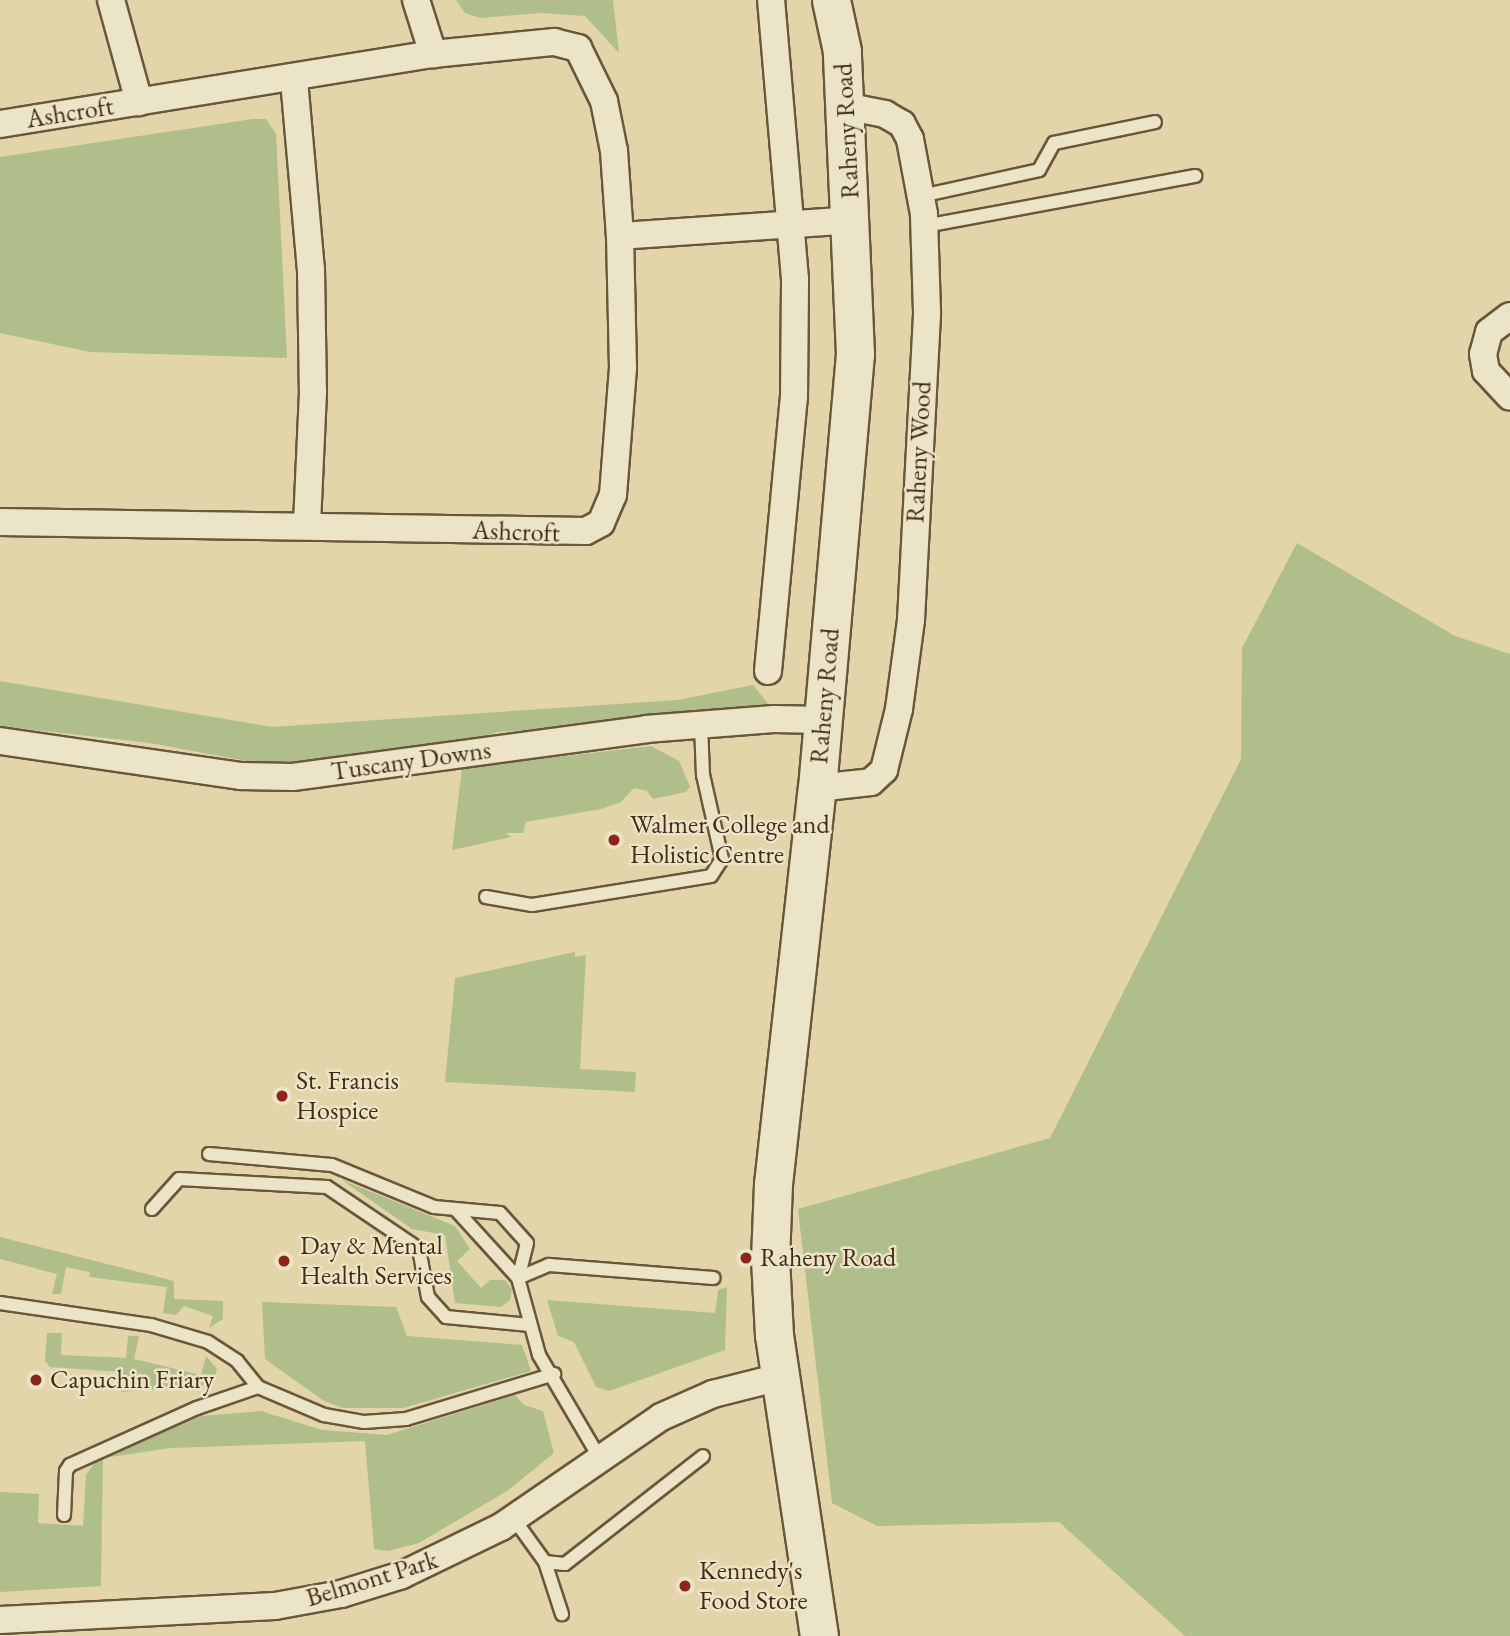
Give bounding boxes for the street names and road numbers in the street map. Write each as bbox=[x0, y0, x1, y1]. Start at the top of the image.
street label: Raheny Road bbox=[828, 62, 866, 200]
street label: Ashcroft bbox=[24, 91, 116, 135]
street label: Raheny Wood bbox=[900, 380, 938, 524]
street label: Ashcroft bbox=[472, 515, 560, 549]
street label: Raheny Road bbox=[804, 627, 846, 765]
street label: Tuscany Downs bbox=[329, 734, 493, 788]
street label: Belmont Park bbox=[302, 1544, 442, 1614]

